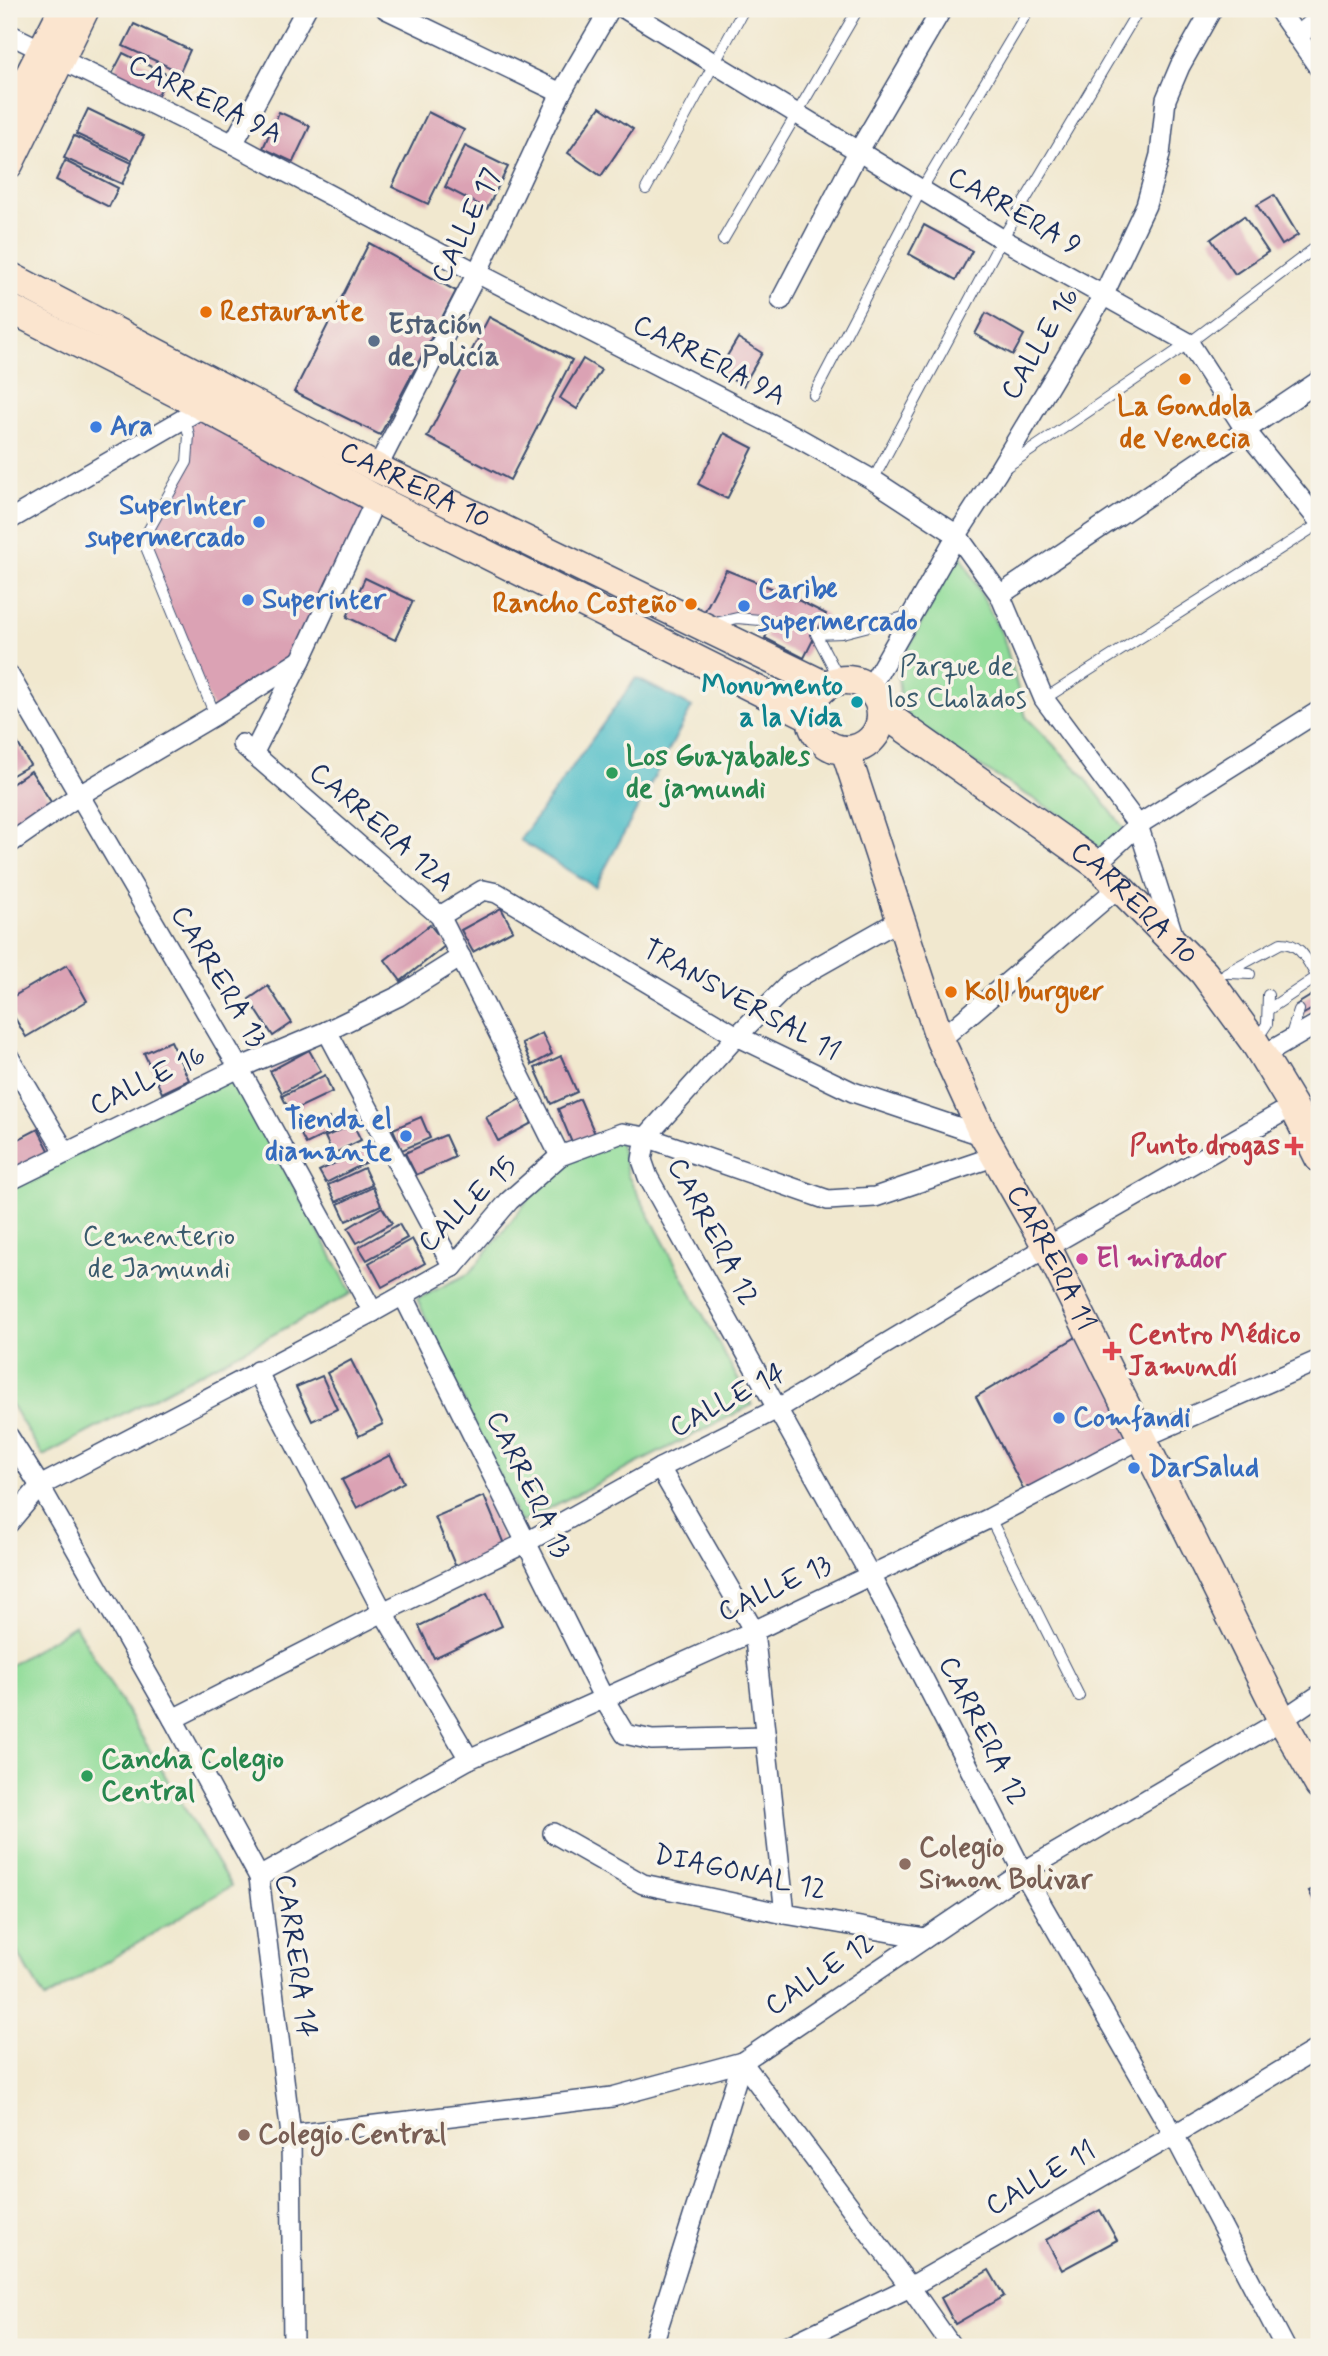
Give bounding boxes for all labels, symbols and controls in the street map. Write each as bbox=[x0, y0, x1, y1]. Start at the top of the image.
street label: CARRERA 9A bbox=[122, 47, 288, 153]
street label: CARRERA 9 bbox=[940, 159, 1088, 265]
street label: CALLE 17 bbox=[423, 162, 511, 290]
street label: CALLE 16 bbox=[993, 281, 1089, 407]
place label: Restaurante bbox=[220, 294, 364, 331]
marker: Restaurante bbox=[198, 304, 214, 320]
place label: Estación de Policía bbox=[388, 307, 499, 376]
street label: CARRERA 9A bbox=[626, 307, 792, 415]
marker: Estación de Policía bbox=[366, 333, 382, 349]
marker: La Gondola de Venecia bbox=[1177, 371, 1193, 387]
place label: La Gondola de Venecia bbox=[1117, 389, 1253, 458]
place label: Ara bbox=[110, 409, 153, 446]
marker: Ara bbox=[88, 419, 104, 435]
street label: CARRERA 10 bbox=[333, 433, 496, 539]
place label: SuperInter supermercado bbox=[84, 488, 246, 557]
marker: SuperInter supermercado bbox=[251, 514, 267, 530]
place label: Caribe supermercado bbox=[757, 572, 918, 641]
place label: Superinter bbox=[262, 582, 387, 619]
place label: Rancho Costeño bbox=[493, 586, 677, 623]
marker: Superinter bbox=[240, 592, 256, 608]
marker: Rancho Costeño bbox=[683, 596, 699, 612]
marker: Caribe supermercado bbox=[736, 598, 752, 614]
park label: Parque de los Cholados bbox=[887, 649, 1027, 718]
place label: Monumento a la Vida bbox=[701, 668, 843, 737]
marker: Monumento a la Vida bbox=[849, 694, 865, 710]
place label: Los Guayabales de jamundi bbox=[626, 739, 811, 808]
street label: CARRERA 12A bbox=[301, 755, 461, 901]
marker: Los Guayabales de jamundi bbox=[604, 765, 620, 781]
street label: CARRERA 10 bbox=[1063, 833, 1205, 974]
street label: CARRERA 13 bbox=[161, 899, 275, 1055]
street label: TRANSVERSAL 11 bbox=[635, 931, 847, 1071]
place label: Koll burguer bbox=[965, 974, 1104, 1014]
marker: Koll burguer bbox=[943, 984, 959, 1000]
street label: CALLE 16 bbox=[84, 1037, 212, 1125]
place label: Tienda el diamante bbox=[265, 1102, 392, 1171]
marker: Tienda el diamante bbox=[398, 1128, 414, 1144]
place label: Punto drogas bbox=[1130, 1128, 1280, 1166]
marker: Punto drogas bbox=[1286, 1138, 1302, 1154]
street label: CALLE 15 bbox=[410, 1148, 526, 1262]
street label: CARRERA 12 bbox=[658, 1152, 766, 1312]
street label: CARRERA 11 bbox=[997, 1178, 1104, 1337]
park label: Cementerio de Jamundi bbox=[83, 1219, 235, 1288]
place label: El mirador bbox=[1096, 1241, 1228, 1278]
marker: El mirador bbox=[1074, 1251, 1090, 1267]
place label: Centro Médico Jamundí bbox=[1128, 1317, 1301, 1386]
marker: Centro Médico Jamundí bbox=[1102, 1341, 1122, 1361]
street label: CALLE 14 bbox=[663, 1355, 793, 1447]
place label: Comfandi bbox=[1073, 1400, 1191, 1437]
street label: CARRERA 13 bbox=[476, 1405, 580, 1565]
marker: Comfandi bbox=[1051, 1410, 1067, 1426]
place label: DarSalud bbox=[1148, 1450, 1259, 1487]
marker: DarSalud bbox=[1126, 1460, 1142, 1476]
street label: CALLE 13 bbox=[712, 1547, 838, 1631]
street label: CARRERA 12 bbox=[929, 1650, 1035, 1812]
place label: Cancha Colegio Central bbox=[101, 1742, 284, 1811]
marker: Cancha Colegio Central bbox=[79, 1768, 95, 1784]
place label: Colegio Simon Bolivar bbox=[919, 1830, 1094, 1899]
street label: DIAGONAL 12 bbox=[651, 1837, 829, 1909]
marker: Colegio Simon Bolivar bbox=[897, 1856, 913, 1872]
street label: CARRERA 14 bbox=[265, 1872, 325, 2040]
street label: CALLE 12 bbox=[758, 1925, 882, 2025]
place label: Colegio Central bbox=[258, 2117, 447, 2157]
marker: Colegio Central bbox=[236, 2127, 252, 2143]
street label: CALLE 11 bbox=[979, 2133, 1103, 2225]

